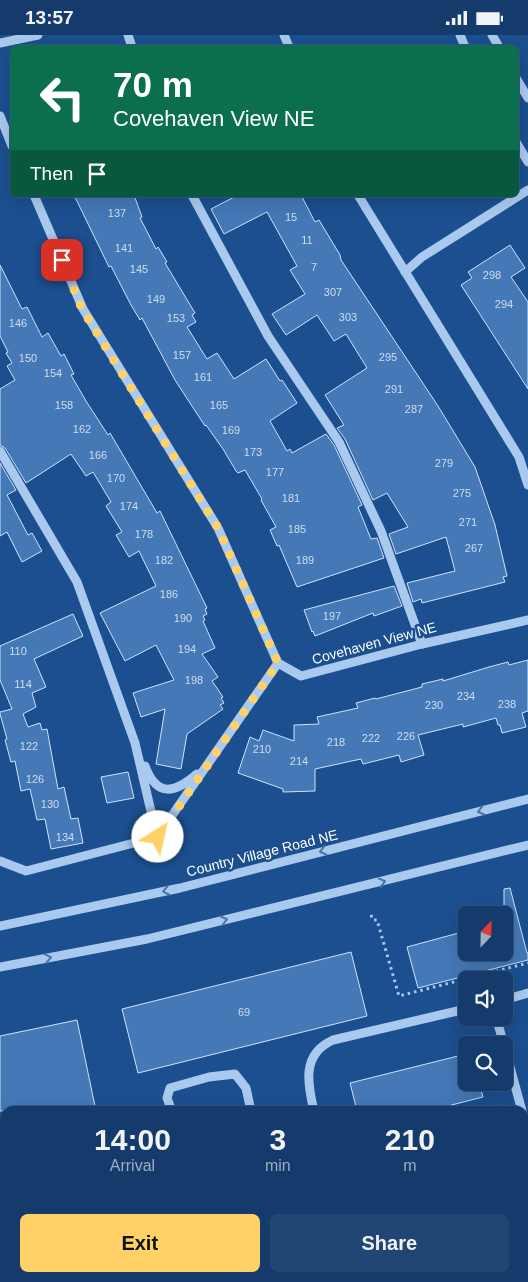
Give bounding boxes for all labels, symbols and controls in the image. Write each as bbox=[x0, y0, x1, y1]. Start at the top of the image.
text: 13:57 bbox=[25, 7, 74, 28]
icon: left bbox=[30, 65, 95, 130]
text: 70 m bbox=[113, 65, 193, 104]
text: Covehaven View NE bbox=[113, 106, 314, 131]
icon: arrive bbox=[83, 160, 111, 188]
text: Then bbox=[30, 163, 73, 184]
house number: 137 bbox=[108, 207, 126, 219]
house number: 15 bbox=[285, 211, 297, 223]
house number: 11 bbox=[301, 234, 313, 246]
pin bbox=[41, 239, 83, 281]
house number: 141 bbox=[115, 242, 133, 254]
icon: arrive bbox=[48, 246, 76, 274]
house number: 7 bbox=[311, 261, 317, 273]
house number: 145 bbox=[130, 263, 148, 275]
house number: 298 bbox=[483, 269, 501, 281]
house number: 307 bbox=[324, 286, 342, 298]
house number: 149 bbox=[147, 293, 165, 305]
house number: 294 bbox=[495, 298, 513, 310]
house number: 303 bbox=[339, 311, 357, 323]
house number: 153 bbox=[167, 312, 185, 324]
house number: 146 bbox=[9, 317, 27, 329]
house number: 157 bbox=[173, 349, 191, 361]
house number: 295 bbox=[379, 351, 397, 363]
house number: 150 bbox=[19, 352, 37, 364]
house number: 154 bbox=[44, 367, 62, 379]
house number: 161 bbox=[194, 371, 212, 383]
house number: 291 bbox=[385, 383, 403, 395]
house number: 158 bbox=[55, 399, 73, 411]
house number: 165 bbox=[210, 399, 228, 411]
house number: 287 bbox=[405, 403, 423, 415]
house number: 162 bbox=[73, 423, 91, 435]
house number: 169 bbox=[222, 424, 240, 436]
house number: 173 bbox=[244, 446, 262, 458]
house number: 166 bbox=[89, 449, 107, 461]
house number: 279 bbox=[435, 457, 453, 469]
house number: 177 bbox=[266, 466, 284, 478]
house number: 170 bbox=[107, 472, 125, 484]
house number: 275 bbox=[453, 487, 471, 499]
house number: 181 bbox=[282, 492, 300, 504]
house number: 174 bbox=[120, 500, 138, 512]
house number: 271 bbox=[459, 516, 477, 528]
house number: 185 bbox=[288, 523, 306, 535]
house number: 178 bbox=[135, 528, 153, 540]
house number: 267 bbox=[465, 542, 483, 554]
house number: 182 bbox=[155, 554, 173, 566]
house number: 189 bbox=[296, 554, 314, 566]
house number: 186 bbox=[160, 588, 178, 600]
house number: 197 bbox=[323, 610, 341, 622]
house number: 190 bbox=[174, 612, 192, 624]
street label: Covehaven View NE bbox=[310, 619, 438, 667]
house number: 194 bbox=[178, 643, 196, 655]
house number: 110 bbox=[9, 645, 27, 657]
house number: 198 bbox=[185, 674, 203, 686]
house number: 114 bbox=[14, 678, 32, 690]
house number: 234 bbox=[457, 690, 475, 702]
house number: 238 bbox=[498, 698, 516, 710]
house number: 230 bbox=[425, 699, 443, 711]
house number: 226 bbox=[397, 730, 415, 742]
house number: 222 bbox=[362, 732, 380, 744]
house number: 218 bbox=[327, 736, 345, 748]
house number: 122 bbox=[20, 740, 38, 752]
house number: 210 bbox=[253, 743, 271, 755]
house number: 214 bbox=[290, 755, 308, 767]
house number: 126 bbox=[26, 773, 44, 785]
house number: 130 bbox=[41, 798, 59, 810]
one-way arrow bbox=[476, 805, 485, 816]
position arrow bbox=[131, 810, 183, 862]
street label: Country Village Road NE bbox=[185, 826, 339, 880]
house number: 134 bbox=[56, 831, 74, 843]
one-way arrow bbox=[320, 846, 328, 856]
one-way arrow bbox=[377, 877, 386, 888]
one-way arrow bbox=[161, 885, 170, 896]
north arrow bbox=[458, 906, 512, 961]
map controls bbox=[458, 906, 513, 1091]
one-way arrow bbox=[219, 916, 227, 926]
one-way arrow bbox=[44, 953, 52, 963]
button: sound bbox=[458, 971, 513, 1026]
house number: 69 bbox=[238, 1006, 250, 1018]
button: search bbox=[458, 1036, 513, 1091]
text: 14:00 bbox=[94, 1123, 171, 1156]
text: 3 bbox=[269, 1123, 286, 1156]
text: 210 bbox=[385, 1123, 435, 1156]
text: Arrival bbox=[110, 1157, 155, 1174]
text: min bbox=[265, 1157, 291, 1174]
text: m bbox=[403, 1157, 416, 1174]
button: Exit bbox=[20, 1214, 260, 1272]
button: Share bbox=[270, 1214, 509, 1272]

